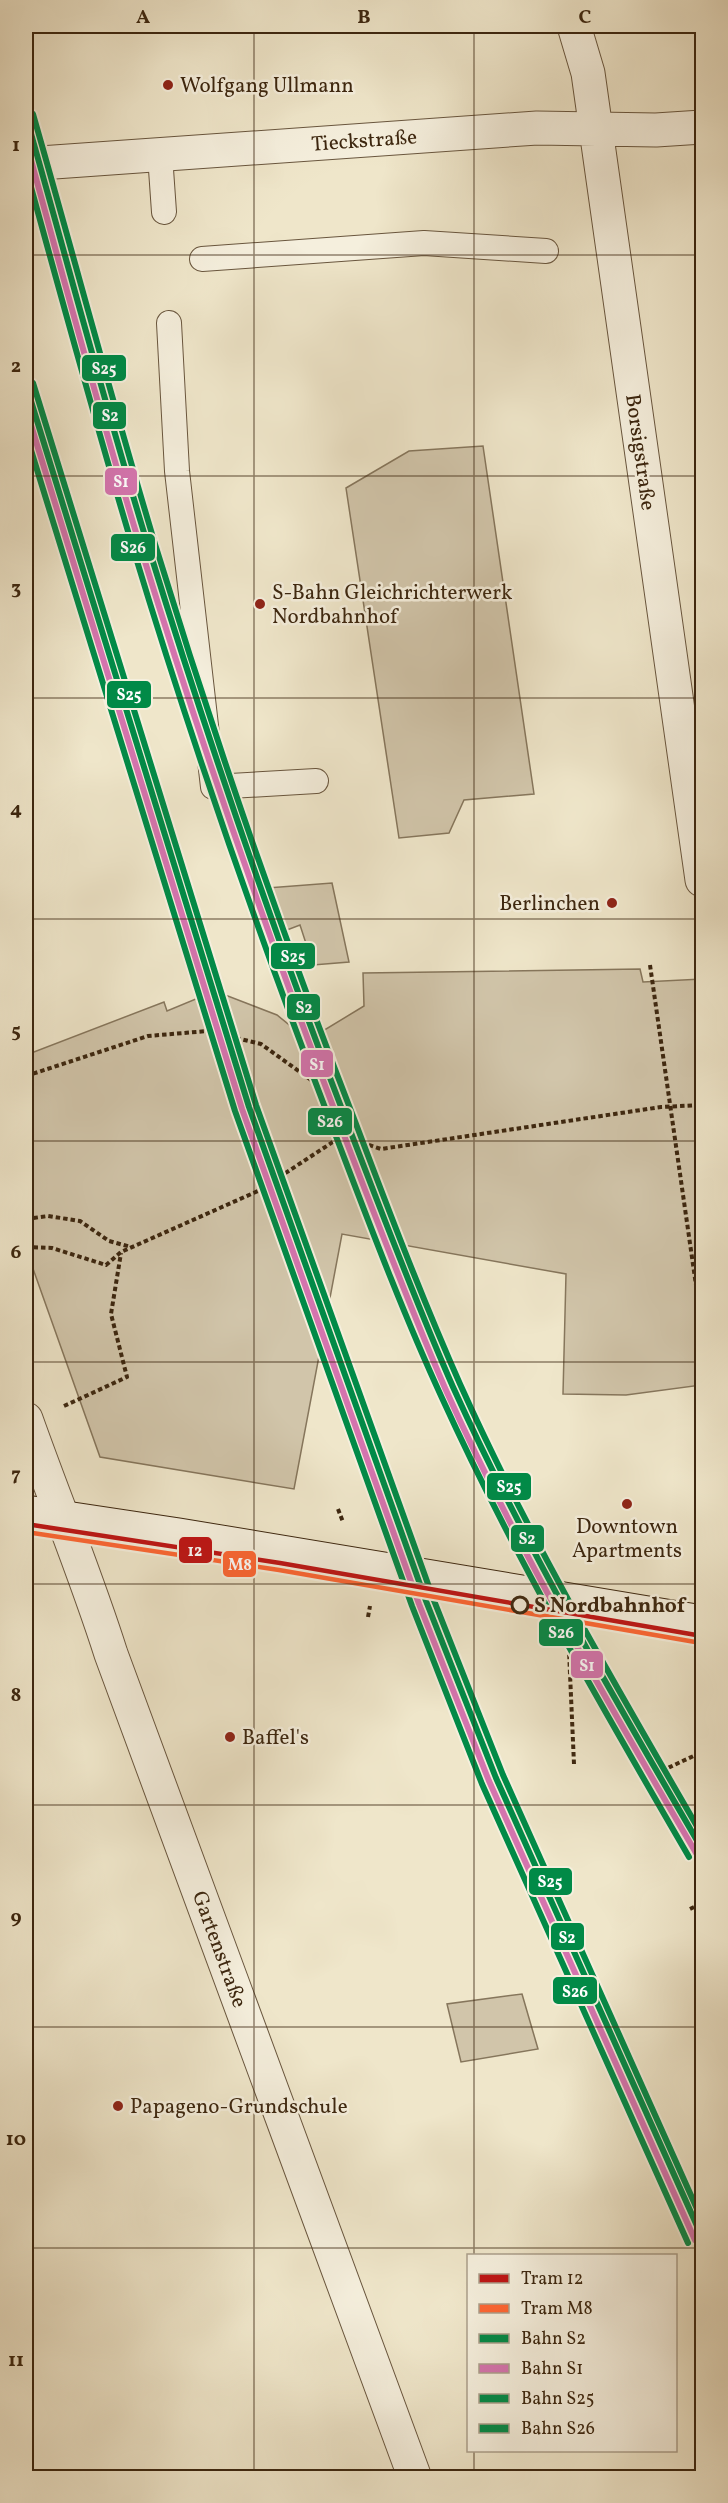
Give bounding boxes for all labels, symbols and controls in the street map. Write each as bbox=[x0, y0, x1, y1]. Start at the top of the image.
text: A bbox=[136, 4, 150, 32]
text: B bbox=[357, 4, 371, 32]
text: C bbox=[579, 4, 592, 32]
place label: Wolfgang Ullmann bbox=[180, 72, 354, 101]
marker: Wolfgang Ullmann bbox=[161, 78, 175, 92]
street label: Tieckstraße bbox=[310, 123, 418, 160]
text: 1 bbox=[12, 132, 20, 160]
text: 2 bbox=[11, 353, 21, 381]
line badge: S25 bbox=[81, 354, 127, 382]
text: S25 bbox=[92, 359, 117, 381]
street label: Borsigstraße bbox=[617, 392, 662, 512]
line badge: S2 bbox=[92, 401, 127, 430]
text: S2 bbox=[101, 406, 119, 428]
line badge: S1 bbox=[104, 467, 138, 496]
text: S1 bbox=[113, 472, 129, 494]
line badge: S26 bbox=[110, 533, 156, 562]
text: S26 bbox=[120, 538, 146, 560]
text: 3 bbox=[11, 575, 21, 603]
place label: S-Bahn Gleichrichterwerk Nordbahnhof bbox=[272, 579, 513, 632]
marker: S-Bahn Gleichrichterwerk Nordbahnhof bbox=[253, 597, 267, 611]
line badge: S25 bbox=[106, 680, 152, 709]
text: S25 bbox=[117, 685, 142, 707]
text: 4 bbox=[10, 796, 22, 824]
place label: Berlinchen bbox=[499, 890, 600, 919]
marker: Berlinchen bbox=[605, 896, 619, 910]
line badge: S25 bbox=[270, 942, 316, 970]
text: S25 bbox=[281, 947, 306, 969]
line badge: S2 bbox=[286, 993, 321, 1021]
text: S2 bbox=[295, 998, 313, 1020]
text: 5 bbox=[11, 1018, 21, 1046]
line badge: S1 bbox=[300, 1049, 334, 1078]
text: S1 bbox=[309, 1055, 325, 1077]
line badge: S26 bbox=[307, 1107, 353, 1136]
text: S26 bbox=[317, 1112, 343, 1134]
text: 6 bbox=[11, 1239, 22, 1267]
text: 7 bbox=[11, 1461, 21, 1489]
line badge: S25 bbox=[486, 1472, 532, 1501]
text: S25 bbox=[497, 1477, 522, 1499]
marker: Downtown Apartments bbox=[620, 1497, 634, 1511]
place label: Downtown Apartments bbox=[572, 1513, 682, 1566]
line badge: S2 bbox=[510, 1524, 545, 1553]
text: S2 bbox=[518, 1529, 536, 1551]
line badge: 12 bbox=[178, 1536, 213, 1564]
text: 12 bbox=[188, 1541, 202, 1563]
line badge: M8 bbox=[222, 1550, 257, 1578]
text: M8 bbox=[228, 1555, 252, 1577]
place label: S Nordbahnhof bbox=[534, 1592, 687, 1621]
marker: S Nordbahnhof bbox=[511, 1596, 529, 1614]
line badge: S26 bbox=[538, 1618, 584, 1647]
text: S26 bbox=[548, 1623, 574, 1645]
line badge: S1 bbox=[570, 1650, 604, 1679]
text: S1 bbox=[579, 1656, 595, 1678]
text: 8 bbox=[11, 1682, 21, 1710]
place label: Baffel's bbox=[242, 1724, 309, 1753]
marker: Baffel's bbox=[223, 1730, 237, 1744]
line badge: S25 bbox=[528, 1867, 573, 1896]
text: S25 bbox=[538, 1872, 563, 1894]
street label: Gartenstraße bbox=[184, 1887, 253, 2012]
text: 9 bbox=[10, 1904, 22, 1932]
line badge: S2 bbox=[550, 1922, 585, 1951]
text: S2 bbox=[558, 1928, 576, 1950]
line badge: S26 bbox=[552, 1976, 598, 2005]
text: S26 bbox=[562, 1982, 588, 2004]
place label: Papageno-Grundschule bbox=[130, 2093, 348, 2122]
marker: Papageno-Grundschule bbox=[111, 2099, 125, 2113]
text: 10 bbox=[6, 2126, 26, 2154]
legend bbox=[467, 2254, 677, 2452]
text: Tram 12 bbox=[521, 2267, 584, 2292]
text: Tram M8 bbox=[521, 2297, 593, 2322]
text: Bahn S2 bbox=[521, 2327, 586, 2352]
text: 11 bbox=[8, 2347, 24, 2375]
text: Bahn S1 bbox=[521, 2357, 583, 2382]
text: Bahn S25 bbox=[521, 2387, 595, 2412]
text: Bahn S26 bbox=[521, 2417, 595, 2442]

